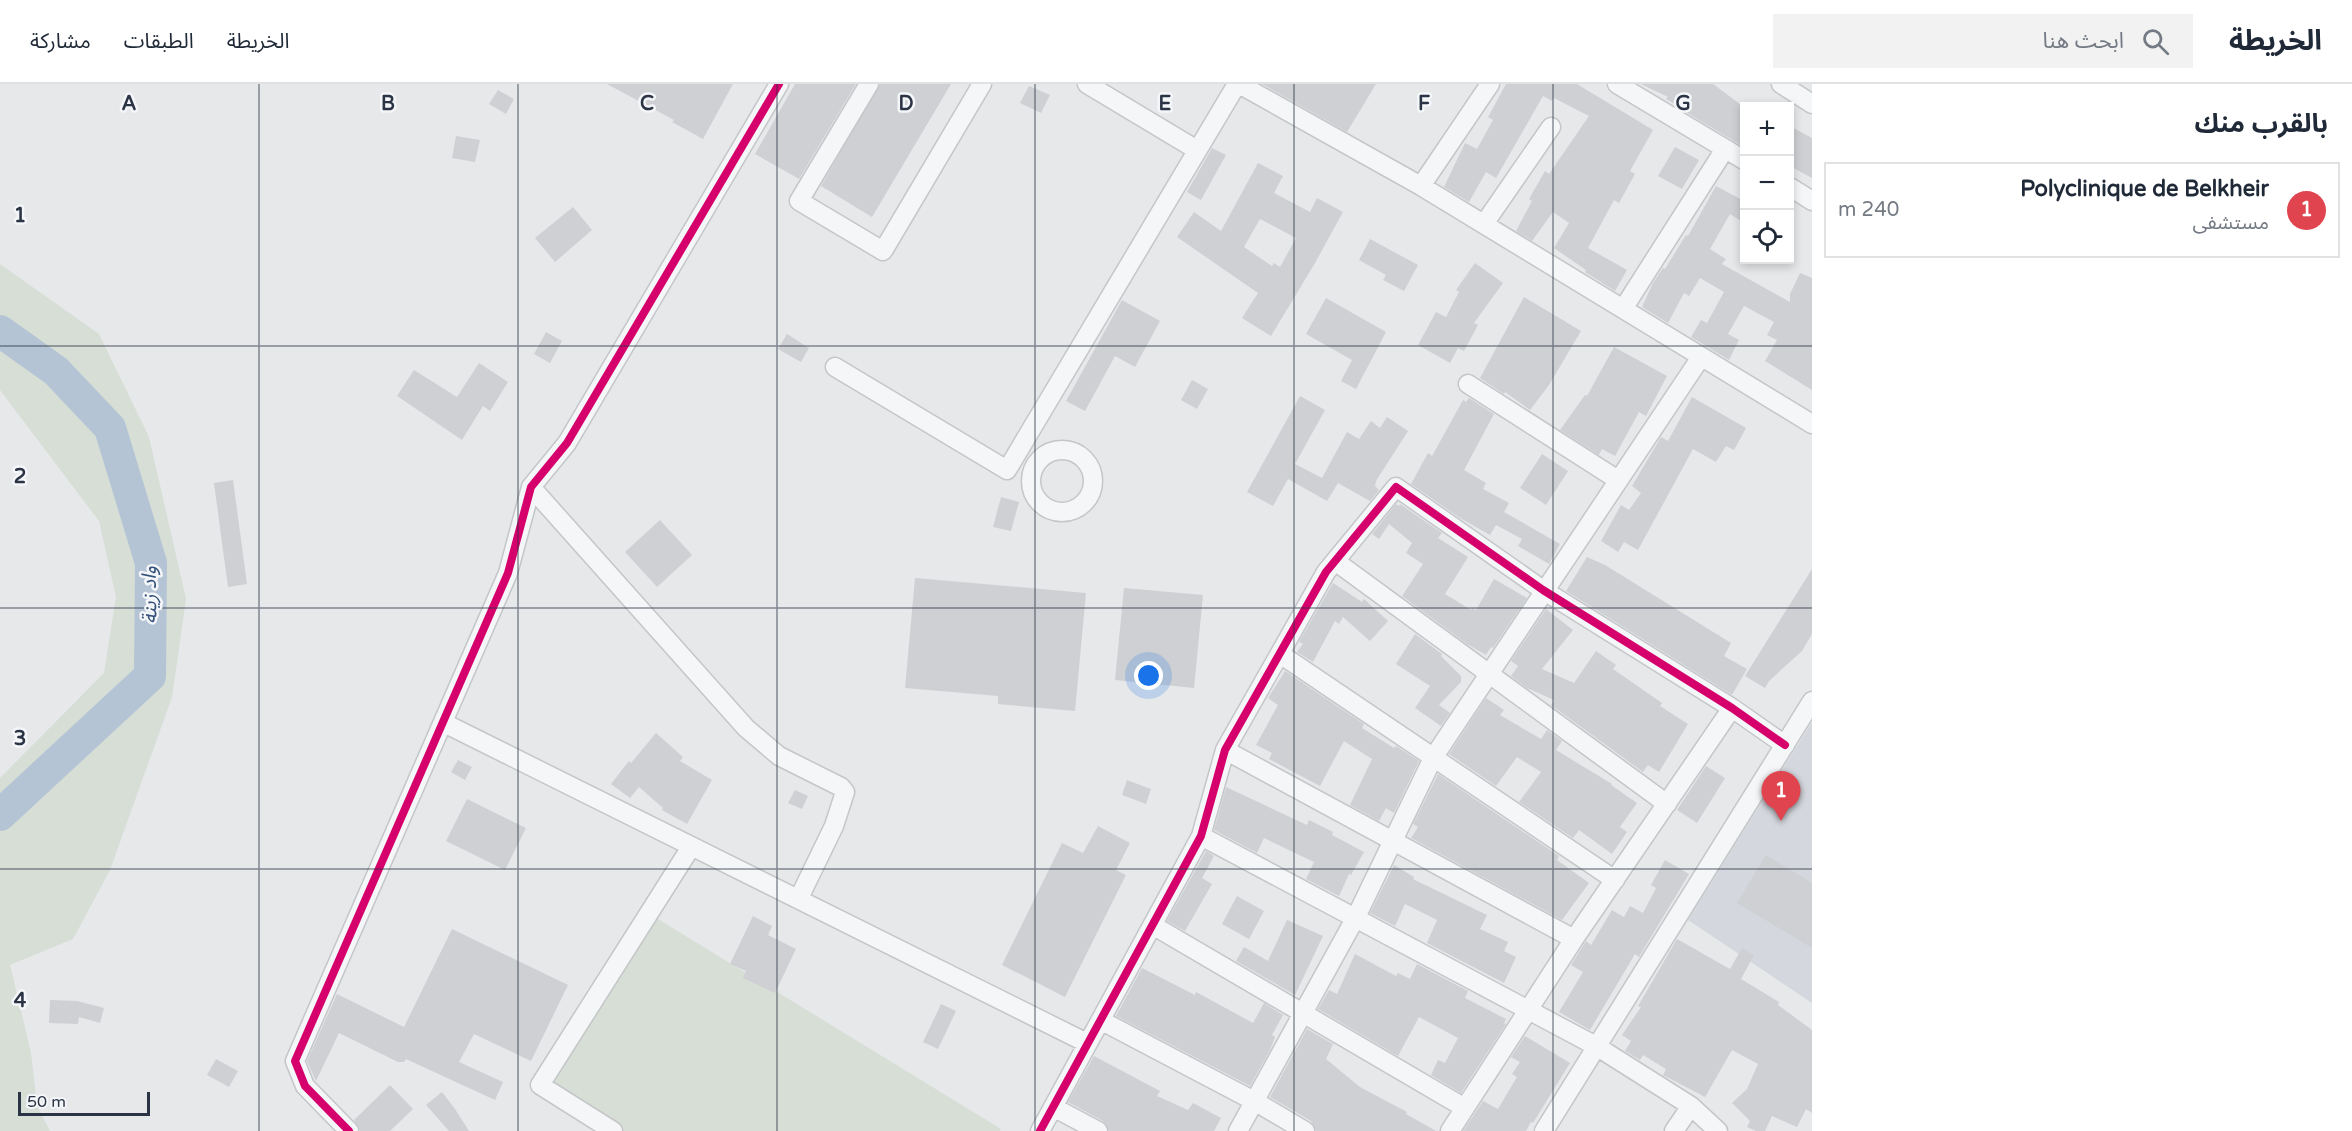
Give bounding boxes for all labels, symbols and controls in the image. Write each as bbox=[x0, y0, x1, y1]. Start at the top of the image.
search box bbox=[1773, 14, 2193, 68]
text: الخريطة bbox=[2229, 24, 2322, 58]
icon: search bbox=[2139, 25, 2172, 58]
text: ابحث هنا bbox=[2042, 28, 2124, 54]
text: مشاركة bbox=[30, 29, 91, 54]
text: الطبقات bbox=[124, 29, 194, 54]
text: الخريطة bbox=[227, 29, 290, 54]
text: A bbox=[122, 92, 137, 116]
text: B bbox=[381, 92, 395, 116]
text: C bbox=[640, 92, 654, 116]
text: D bbox=[898, 92, 914, 116]
text: E bbox=[1159, 92, 1172, 116]
text: F bbox=[1418, 92, 1430, 116]
text: G bbox=[1675, 92, 1691, 116]
map controls bbox=[1740, 102, 1794, 264]
button: + bbox=[1740, 102, 1794, 156]
text: بالقرب منك bbox=[2194, 108, 2328, 139]
button: − bbox=[1740, 156, 1794, 210]
text: Polyclinique de Belkheir bbox=[2020, 176, 2269, 202]
text: 240 m bbox=[1838, 198, 1899, 222]
text: 1 bbox=[2300, 198, 2313, 222]
text: 1 bbox=[14, 204, 26, 228]
button: locate bbox=[1740, 210, 1794, 264]
text: مستشفى bbox=[2192, 211, 2269, 235]
text: 2 bbox=[14, 465, 26, 489]
water label: واد زينة bbox=[137, 566, 163, 624]
your location bbox=[1134, 661, 1163, 690]
text: 3 bbox=[14, 727, 26, 751]
pin: 1 bbox=[1762, 772, 1800, 821]
text: 4 bbox=[14, 989, 27, 1013]
scale bar bbox=[18, 1089, 150, 1116]
text: 50 m bbox=[27, 1092, 66, 1112]

